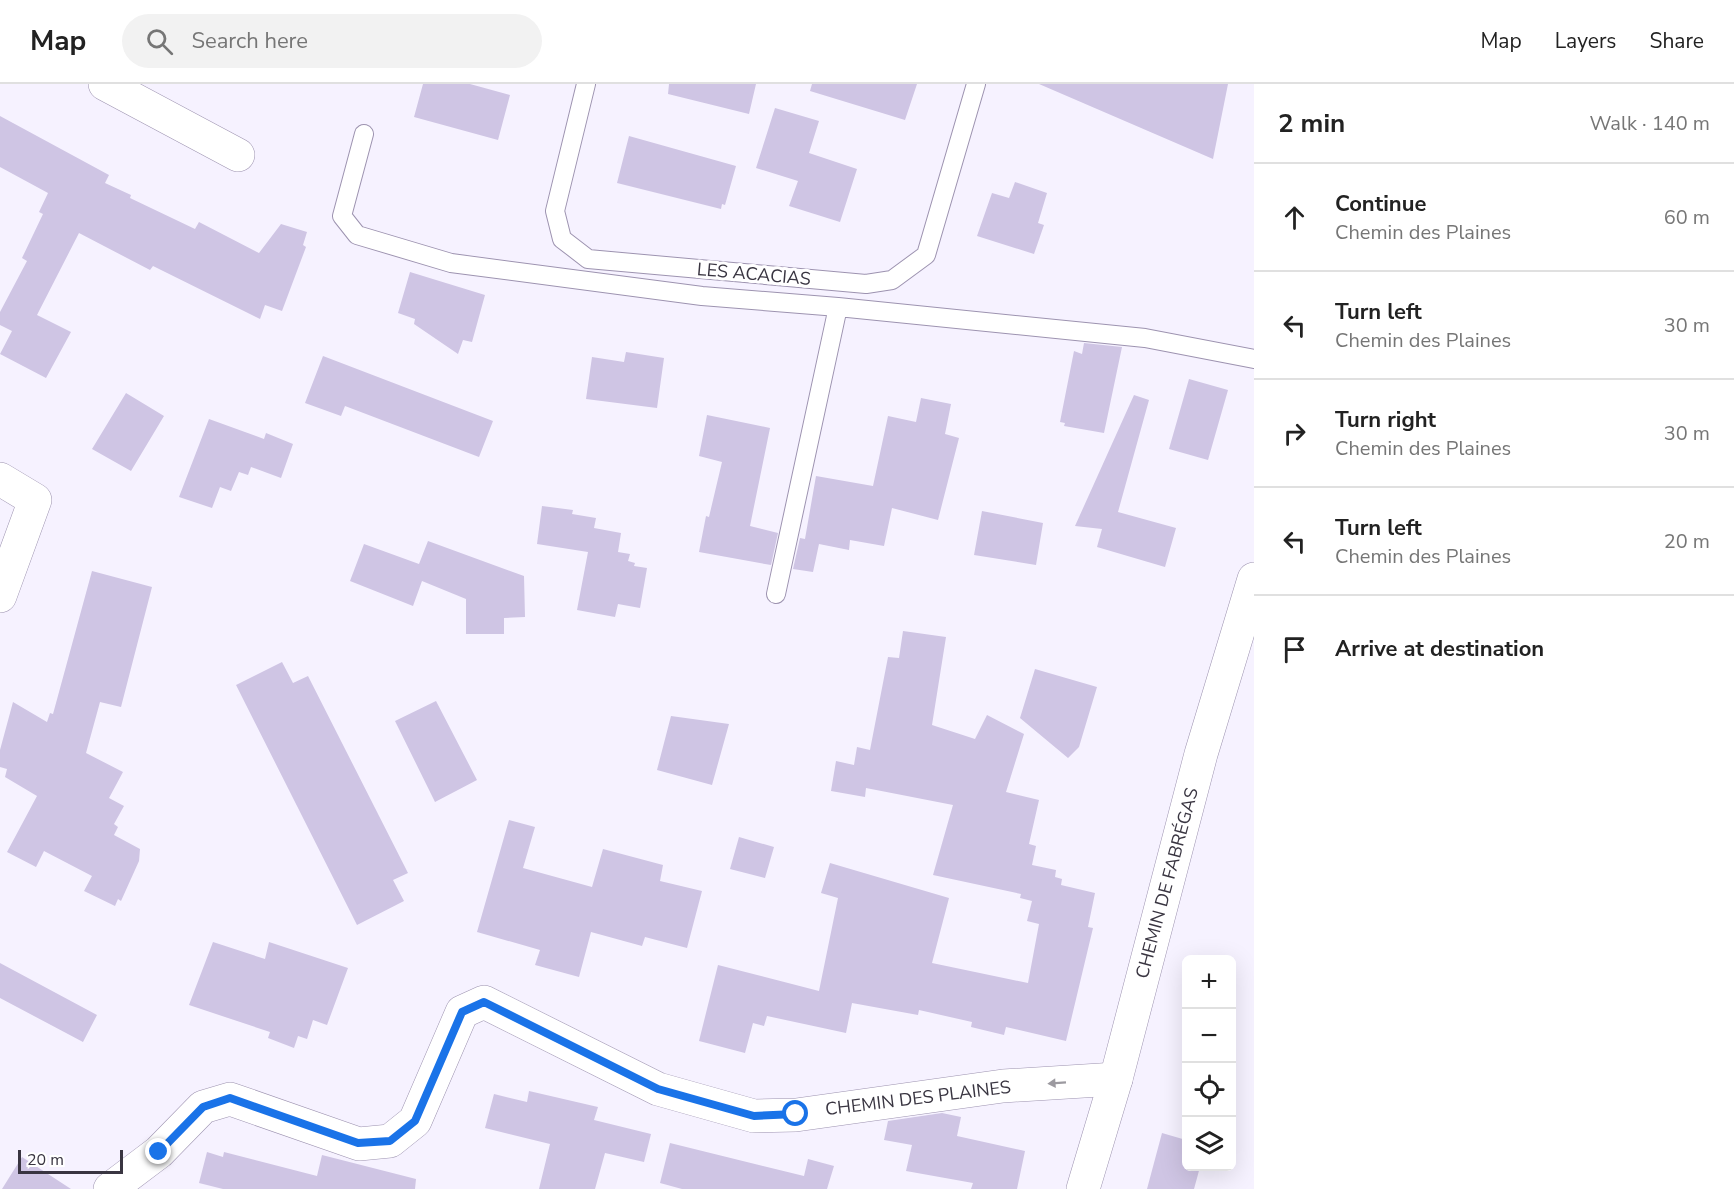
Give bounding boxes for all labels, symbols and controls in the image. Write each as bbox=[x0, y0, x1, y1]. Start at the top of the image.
search box bbox=[122, 14, 542, 68]
text: Map bbox=[30, 22, 86, 60]
icon: search bbox=[143, 25, 176, 58]
text: Search here bbox=[191, 26, 308, 56]
text: Map bbox=[1480, 27, 1522, 55]
text: Layers bbox=[1555, 27, 1616, 55]
text: Share bbox=[1649, 27, 1704, 55]
text: 2 min bbox=[1278, 106, 1345, 141]
text: Walk · 140 m bbox=[1590, 110, 1710, 137]
text: Continue bbox=[1335, 189, 1426, 219]
icon: ahead bbox=[1278, 201, 1311, 234]
text: 60 m bbox=[1664, 204, 1710, 231]
text: Chemin des Plaines bbox=[1335, 219, 1511, 246]
street label: LES ACACIAS bbox=[696, 257, 812, 291]
text: Turn left bbox=[1335, 297, 1422, 327]
icon: left bbox=[1278, 309, 1311, 342]
text: 30 m bbox=[1664, 312, 1710, 339]
text: Chemin des Plaines bbox=[1335, 327, 1511, 354]
text: Turn right bbox=[1335, 405, 1436, 435]
icon: right bbox=[1278, 417, 1311, 450]
text: 30 m bbox=[1664, 420, 1710, 447]
text: Chemin des Plaines bbox=[1335, 435, 1511, 462]
text: Turn left bbox=[1335, 513, 1422, 543]
icon: left bbox=[1278, 525, 1311, 558]
text: 20 m bbox=[1664, 528, 1710, 555]
text: Chemin des Plaines bbox=[1335, 543, 1511, 570]
icon: arrive bbox=[1278, 633, 1311, 666]
text: Arrive at destination bbox=[1335, 634, 1544, 664]
street label: CHEMIN DE FABRÉGAS bbox=[1130, 785, 1204, 981]
map controls bbox=[1182, 955, 1236, 1171]
button: + bbox=[1182, 955, 1236, 1009]
button: − bbox=[1182, 1009, 1236, 1063]
button: locate bbox=[1182, 1063, 1236, 1117]
street label: CHEMIN DES PLAINES bbox=[824, 1075, 1012, 1121]
one-way arrow bbox=[1048, 1078, 1067, 1088]
route start bbox=[782, 1100, 808, 1126]
button: layers bbox=[1182, 1117, 1236, 1171]
route end bbox=[145, 1138, 171, 1164]
scale bar bbox=[18, 1147, 123, 1174]
text: 20 m bbox=[27, 1149, 64, 1171]

